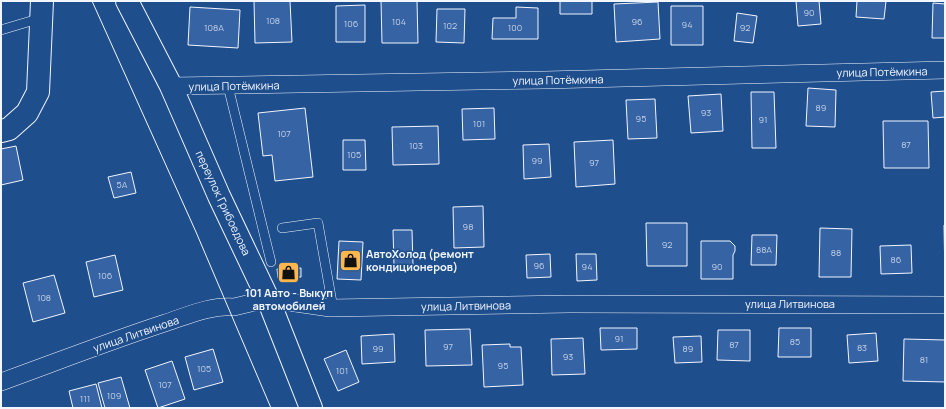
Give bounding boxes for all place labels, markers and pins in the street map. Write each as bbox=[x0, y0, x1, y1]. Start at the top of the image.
place label: АвтоХолод (ремонт кондиционеров) bbox=[366, 246, 474, 274]
shop icon: АвтоХолод (ремонт кондиционеров) bbox=[337, 247, 363, 273]
shop icon: 101 Авто - Выкуп автомобилей bbox=[276, 260, 302, 286]
place label: 101 Авто - Выкуп автомобилей bbox=[245, 285, 333, 313]

